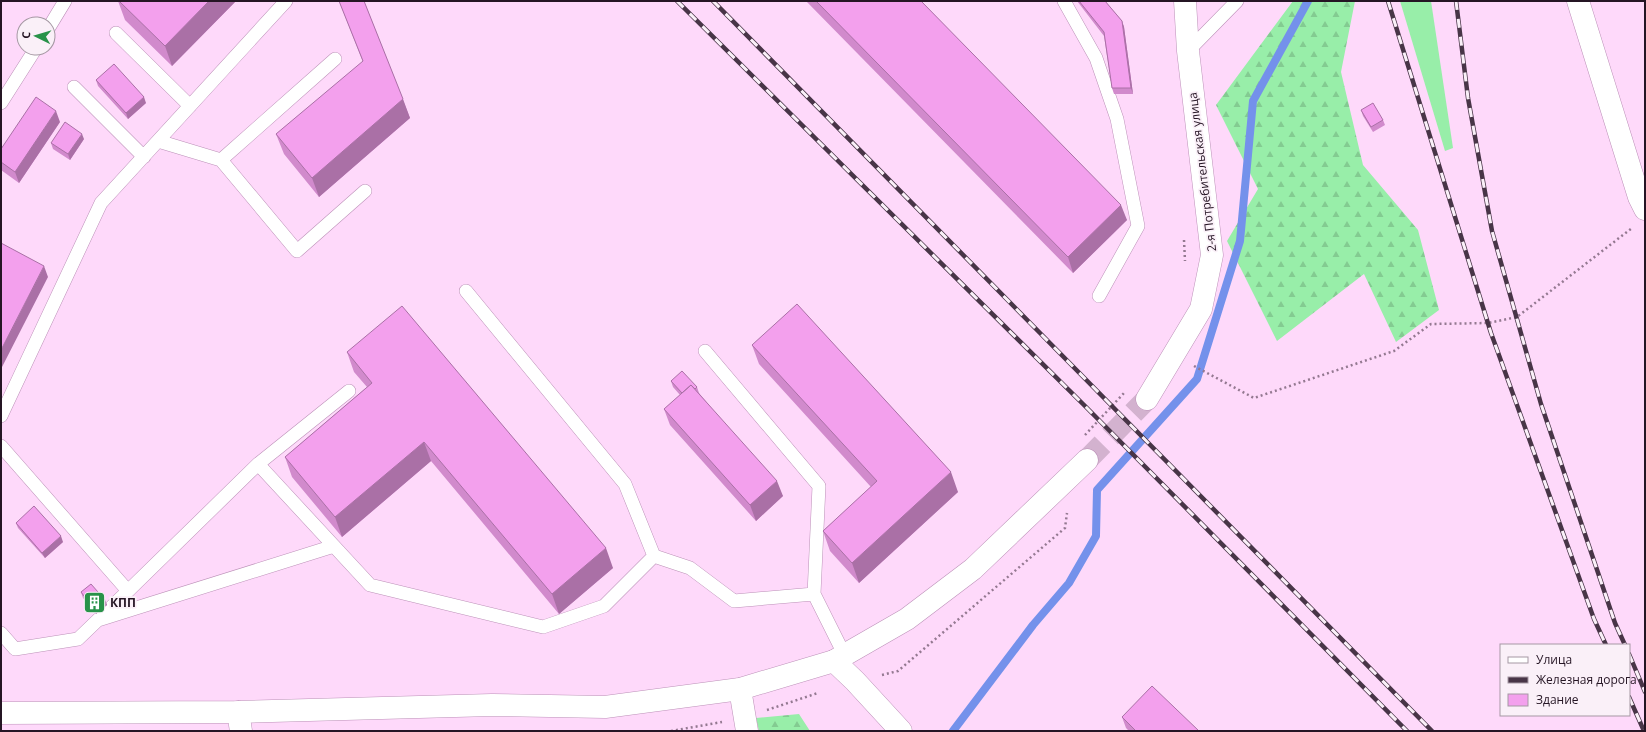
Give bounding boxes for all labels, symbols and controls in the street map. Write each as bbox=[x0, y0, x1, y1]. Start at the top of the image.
north arrow bbox=[16, 16, 56, 56]
text: С bbox=[18, 31, 33, 39]
street label: 2-я Потребительская улица bbox=[1184, 91, 1220, 253]
building icon: КПП bbox=[82, 589, 108, 615]
place label: КПП bbox=[110, 594, 136, 611]
legend bbox=[1500, 644, 1630, 716]
text: Улица bbox=[1536, 651, 1572, 668]
text: Железная дорога bbox=[1536, 671, 1637, 688]
text: Здание bbox=[1536, 691, 1579, 708]

